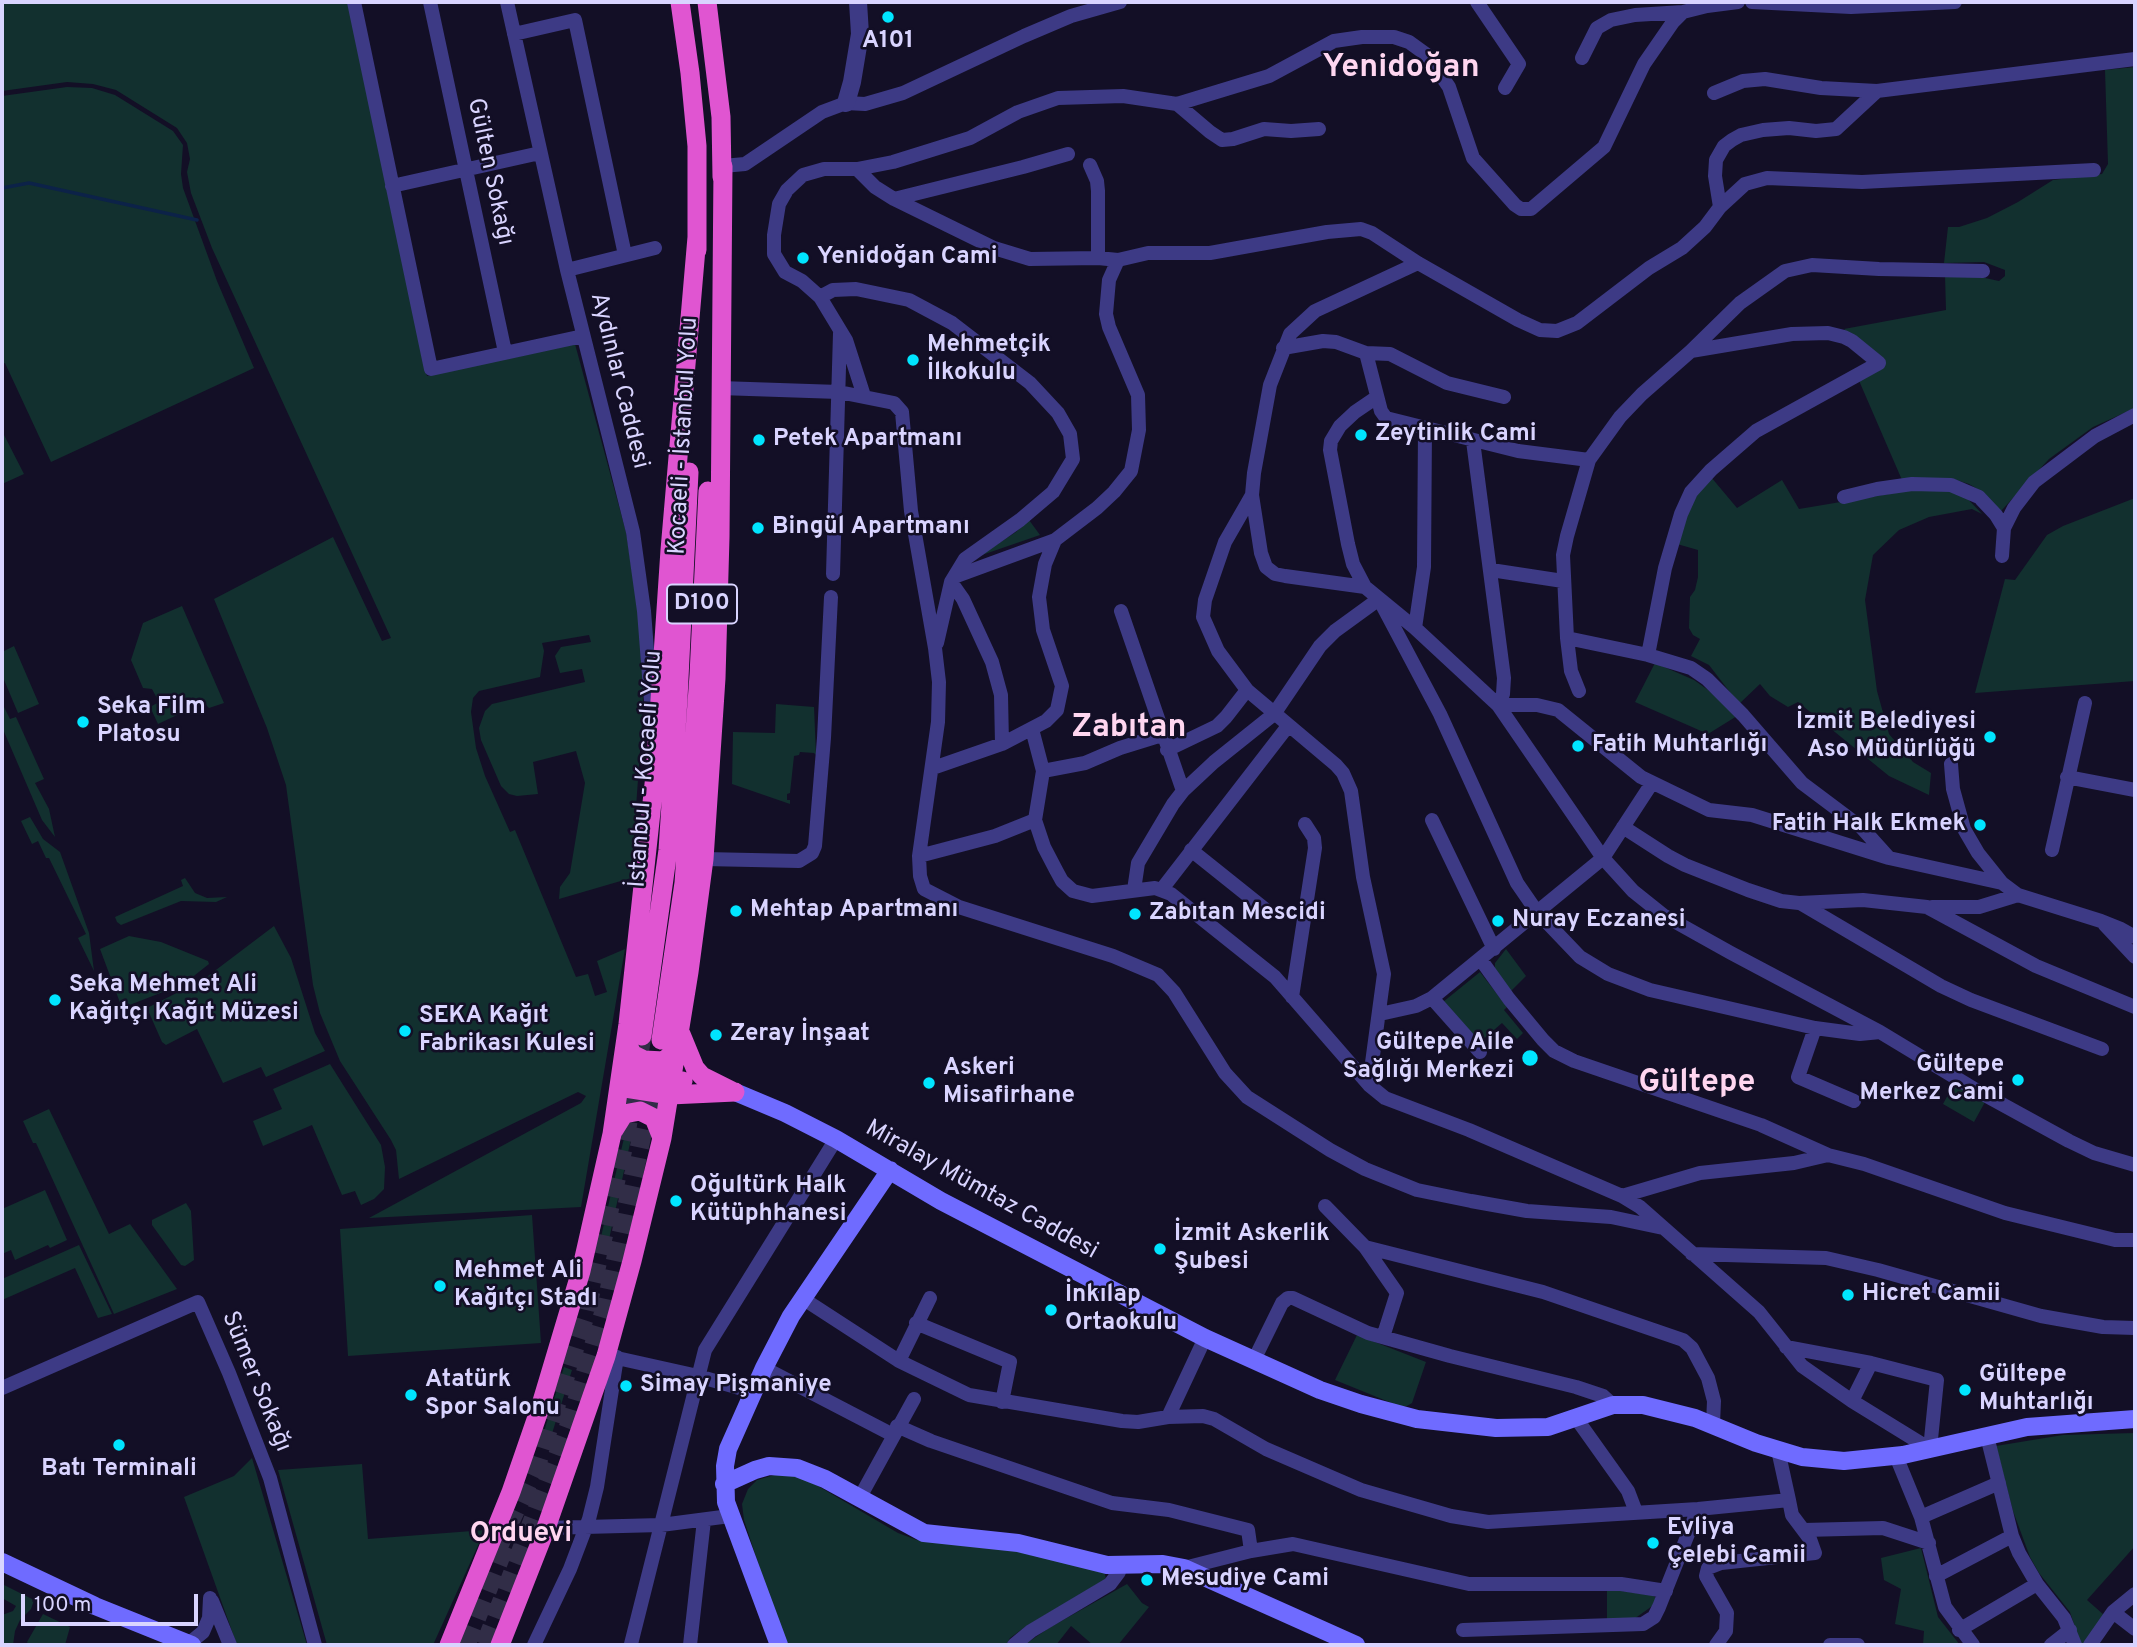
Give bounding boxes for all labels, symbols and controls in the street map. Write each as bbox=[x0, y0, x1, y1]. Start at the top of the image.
marker: A101 bbox=[880, 9, 896, 25]
place label: A101 bbox=[862, 28, 914, 56]
district label: Yenidoğan bbox=[1322, 51, 1480, 89]
street label: Gülten Sokağı bbox=[459, 96, 519, 248]
place label: Yenidoğan Cami bbox=[817, 244, 998, 272]
marker: Yenidoğan Cami bbox=[795, 250, 811, 266]
street label: Aydınlar Caddesi bbox=[582, 290, 654, 472]
street label: Kocaeli - İstanbul Yolu bbox=[664, 317, 706, 555]
place label: Mehmetçik İlkokulu bbox=[927, 332, 1051, 388]
marker: Mehmetçik İlkokulu bbox=[905, 352, 921, 368]
place label: Zeytinlik Cami bbox=[1375, 421, 1536, 449]
place label: Petek Apartmanı bbox=[773, 426, 962, 454]
marker: Zeytinlik Cami bbox=[1353, 427, 1369, 443]
marker: Petek Apartmanı bbox=[751, 432, 767, 448]
place label: Bingül Apartmanı bbox=[772, 514, 970, 542]
marker: Bingül Apartmanı bbox=[750, 520, 766, 536]
road number: D100 bbox=[667, 584, 737, 624]
street label: İstanbul - Kocaeli Yolu bbox=[624, 649, 670, 889]
place label: Seka Film Platosu bbox=[97, 694, 206, 750]
place label: İzmit Belediyesi Aso Müdürlüğü bbox=[1796, 709, 1976, 765]
district label: Zabıtan bbox=[1072, 711, 1186, 749]
marker: Seka Film Platosu bbox=[75, 714, 91, 730]
marker: İzmit Belediyesi Aso Müdürlüğü bbox=[1982, 729, 1998, 745]
place label: Fatih Muhtarlığı bbox=[1592, 732, 1767, 760]
marker: Fatih Muhtarlığı bbox=[1570, 738, 1586, 754]
place label: Fatih Halk Ekmek bbox=[1772, 811, 1966, 839]
marker: Fatih Halk Ekmek bbox=[1972, 817, 1988, 833]
place label: Mehtap Apartmanı bbox=[750, 897, 958, 925]
place label: Zabıtan Mescidi bbox=[1149, 900, 1326, 928]
marker: Mehtap Apartmanı bbox=[728, 903, 744, 919]
marker: Zabıtan Mescidi bbox=[1127, 906, 1143, 922]
place label: Nuray Eczanesi bbox=[1512, 907, 1686, 935]
marker: Nuray Eczanesi bbox=[1490, 913, 1506, 929]
place label: Seka Mehmet Ali Kağıtçı Kağıt Müzesi bbox=[69, 972, 299, 1028]
marker: Seka Mehmet Ali Kağıtçı Kağıt Müzesi bbox=[47, 992, 63, 1008]
place label: SEKA Kağıt Fabrikası Kulesi bbox=[419, 1003, 595, 1059]
place label: Zeray İnşaat bbox=[730, 1021, 870, 1049]
marker: SEKA Kağıt Fabrikası Kulesi bbox=[397, 1023, 413, 1039]
marker: Zeray İnşaat bbox=[708, 1027, 724, 1043]
place label: Gültepe Aile Sağlığı Merkezi bbox=[1343, 1030, 1514, 1086]
marker: Gültepe Aile Sağlığı Merkezi bbox=[1520, 1048, 1540, 1068]
place label: Gültepe Merkez Cami bbox=[1860, 1052, 2004, 1108]
place label: Askeri Misafirhane bbox=[943, 1055, 1075, 1111]
district label: Gültepe bbox=[1639, 1066, 1755, 1104]
marker: Gültepe Merkez Cami bbox=[2010, 1072, 2026, 1088]
marker: Askeri Misafirhane bbox=[921, 1075, 937, 1091]
street label: Miralay Mümtaz Caddesi bbox=[860, 1115, 1102, 1267]
place label: Oğultürk Halk Kütüphhanesi bbox=[690, 1173, 847, 1229]
marker: Oğultürk Halk Kütüphhanesi bbox=[668, 1193, 684, 1209]
place label: İzmit Askerlik Şubesi bbox=[1174, 1221, 1330, 1277]
marker: İzmit Askerlik Şubesi bbox=[1152, 1241, 1168, 1257]
place label: Mehmet Ali Kağıtçı Stadı bbox=[454, 1258, 598, 1314]
marker: Mehmet Ali Kağıtçı Stadı bbox=[432, 1278, 448, 1294]
place label: Hicret Camii bbox=[1862, 1281, 2000, 1309]
place label: İnkılap Ortaokulu bbox=[1065, 1282, 1177, 1338]
marker: Hicret Camii bbox=[1840, 1287, 1856, 1303]
marker: İnkılap Ortaokulu bbox=[1043, 1302, 1059, 1318]
street label: Sümer Sokağı bbox=[214, 1308, 296, 1456]
place label: Gültepe Muhtarlığı bbox=[1979, 1362, 2094, 1418]
place label: Atatürk Spor Salonu bbox=[425, 1367, 560, 1423]
place label: Simay Pişmaniye bbox=[640, 1372, 832, 1400]
marker: Simay Pişmaniye bbox=[618, 1378, 634, 1394]
marker: Gültepe Muhtarlığı bbox=[1957, 1382, 1973, 1398]
marker: Atatürk Spor Salonu bbox=[403, 1387, 419, 1403]
marker: Batı Terminali bbox=[111, 1437, 127, 1453]
place label: Batı Terminali bbox=[41, 1456, 197, 1484]
place label: Evliya Çelebi Camii bbox=[1667, 1515, 1806, 1571]
district label: Orduevi bbox=[470, 1518, 572, 1552]
marker: Evliya Çelebi Camii bbox=[1645, 1535, 1661, 1551]
place label: Mesudiye Cami bbox=[1161, 1566, 1329, 1594]
marker: Mesudiye Cami bbox=[1139, 1572, 1155, 1588]
scale bar bbox=[24, 1580, 201, 1624]
text: 100 m bbox=[34, 1592, 91, 1619]

